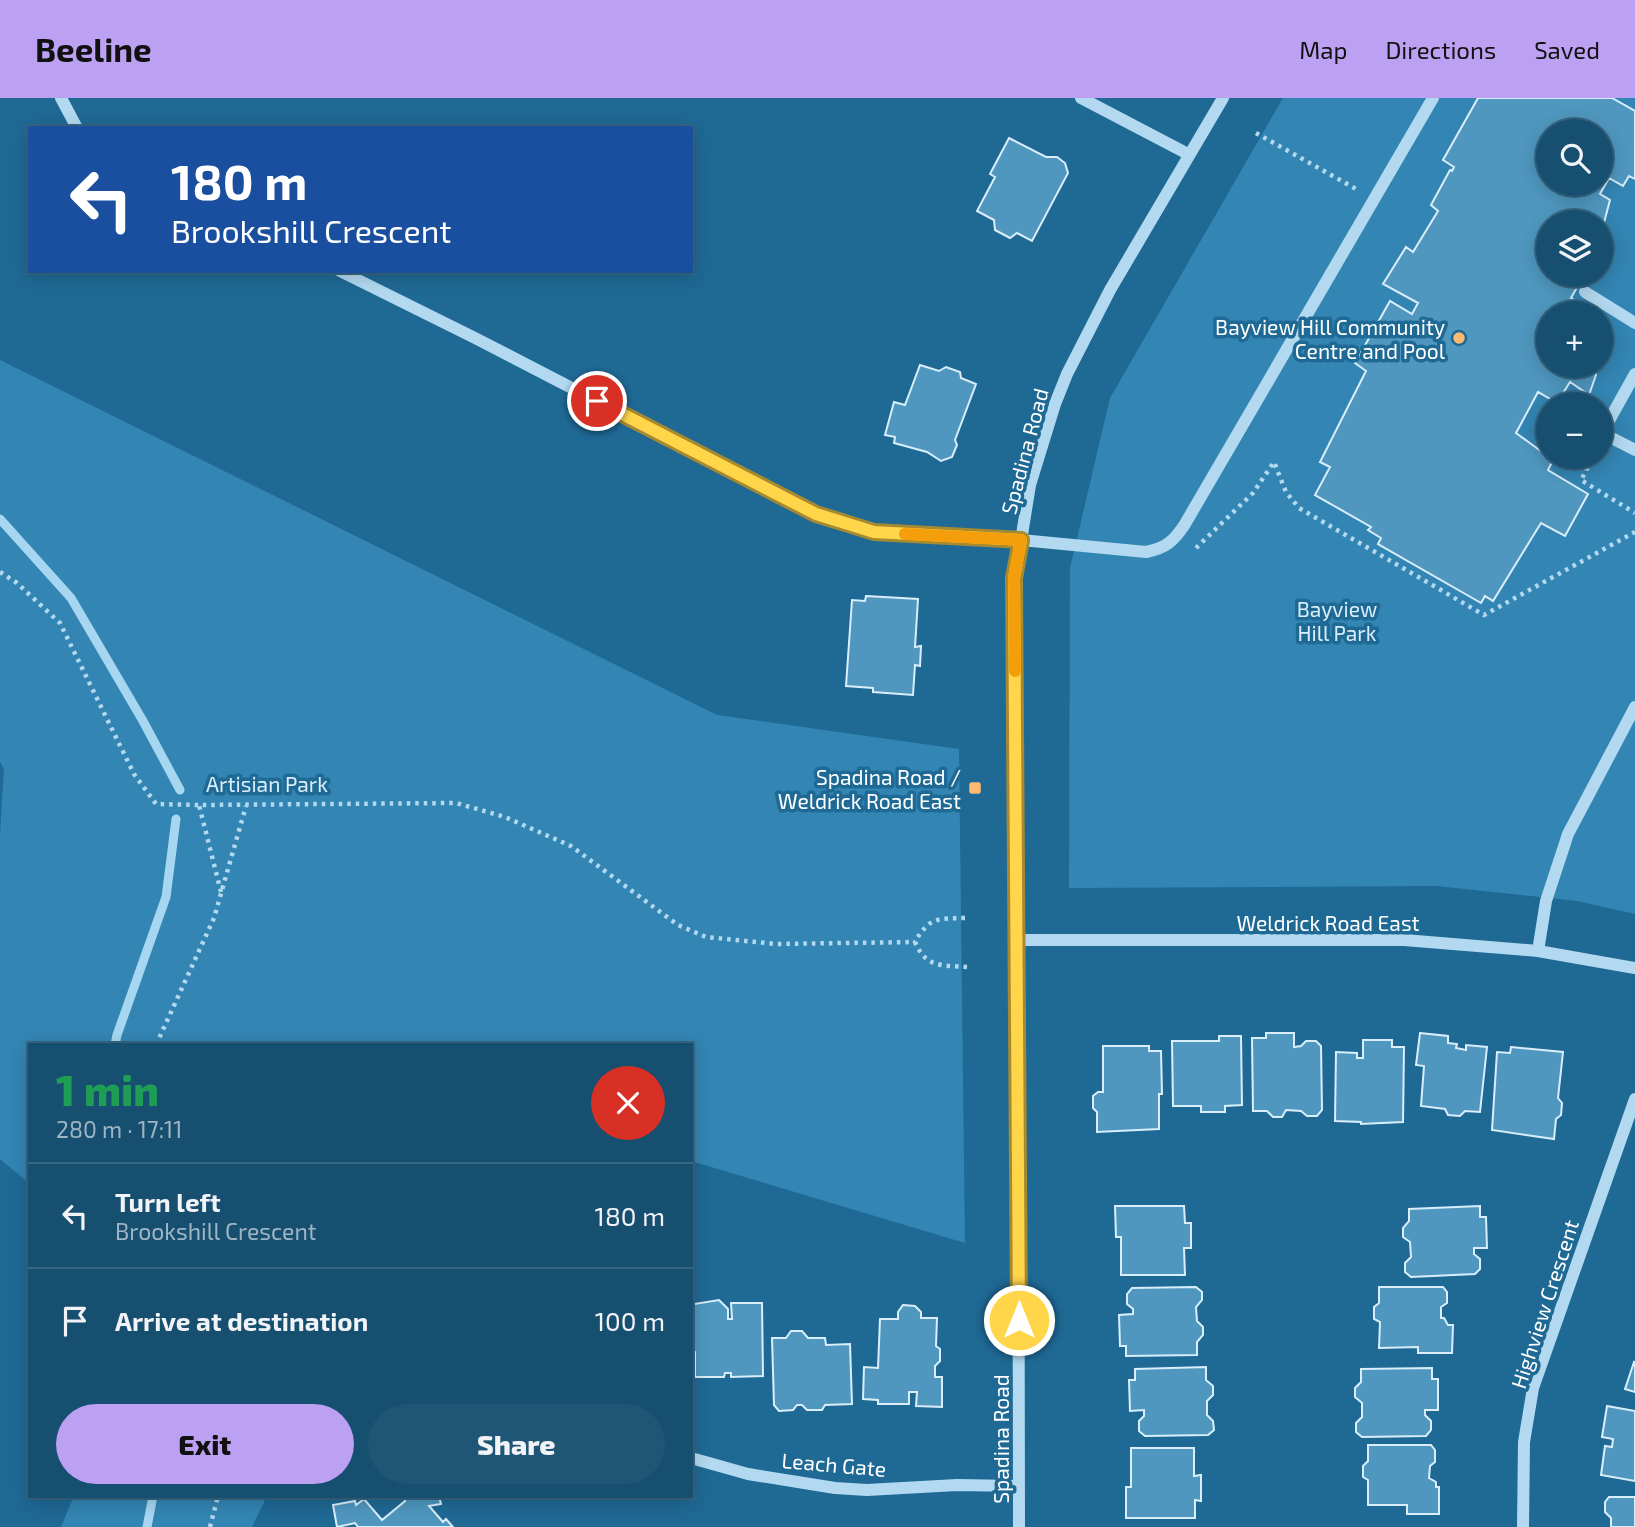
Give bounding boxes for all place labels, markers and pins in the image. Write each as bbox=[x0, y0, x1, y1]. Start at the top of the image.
place label: Bayview Hill Community Centre and Pool bbox=[1215, 314, 1446, 363]
marker: Bayview Hill Community Centre and Pool bbox=[1451, 330, 1467, 346]
pin bbox=[567, 371, 627, 431]
place label: Spadina Road / Weldrick Road East bbox=[778, 764, 961, 813]
marker: Spadina Road / Weldrick Road East bbox=[967, 780, 983, 796]

